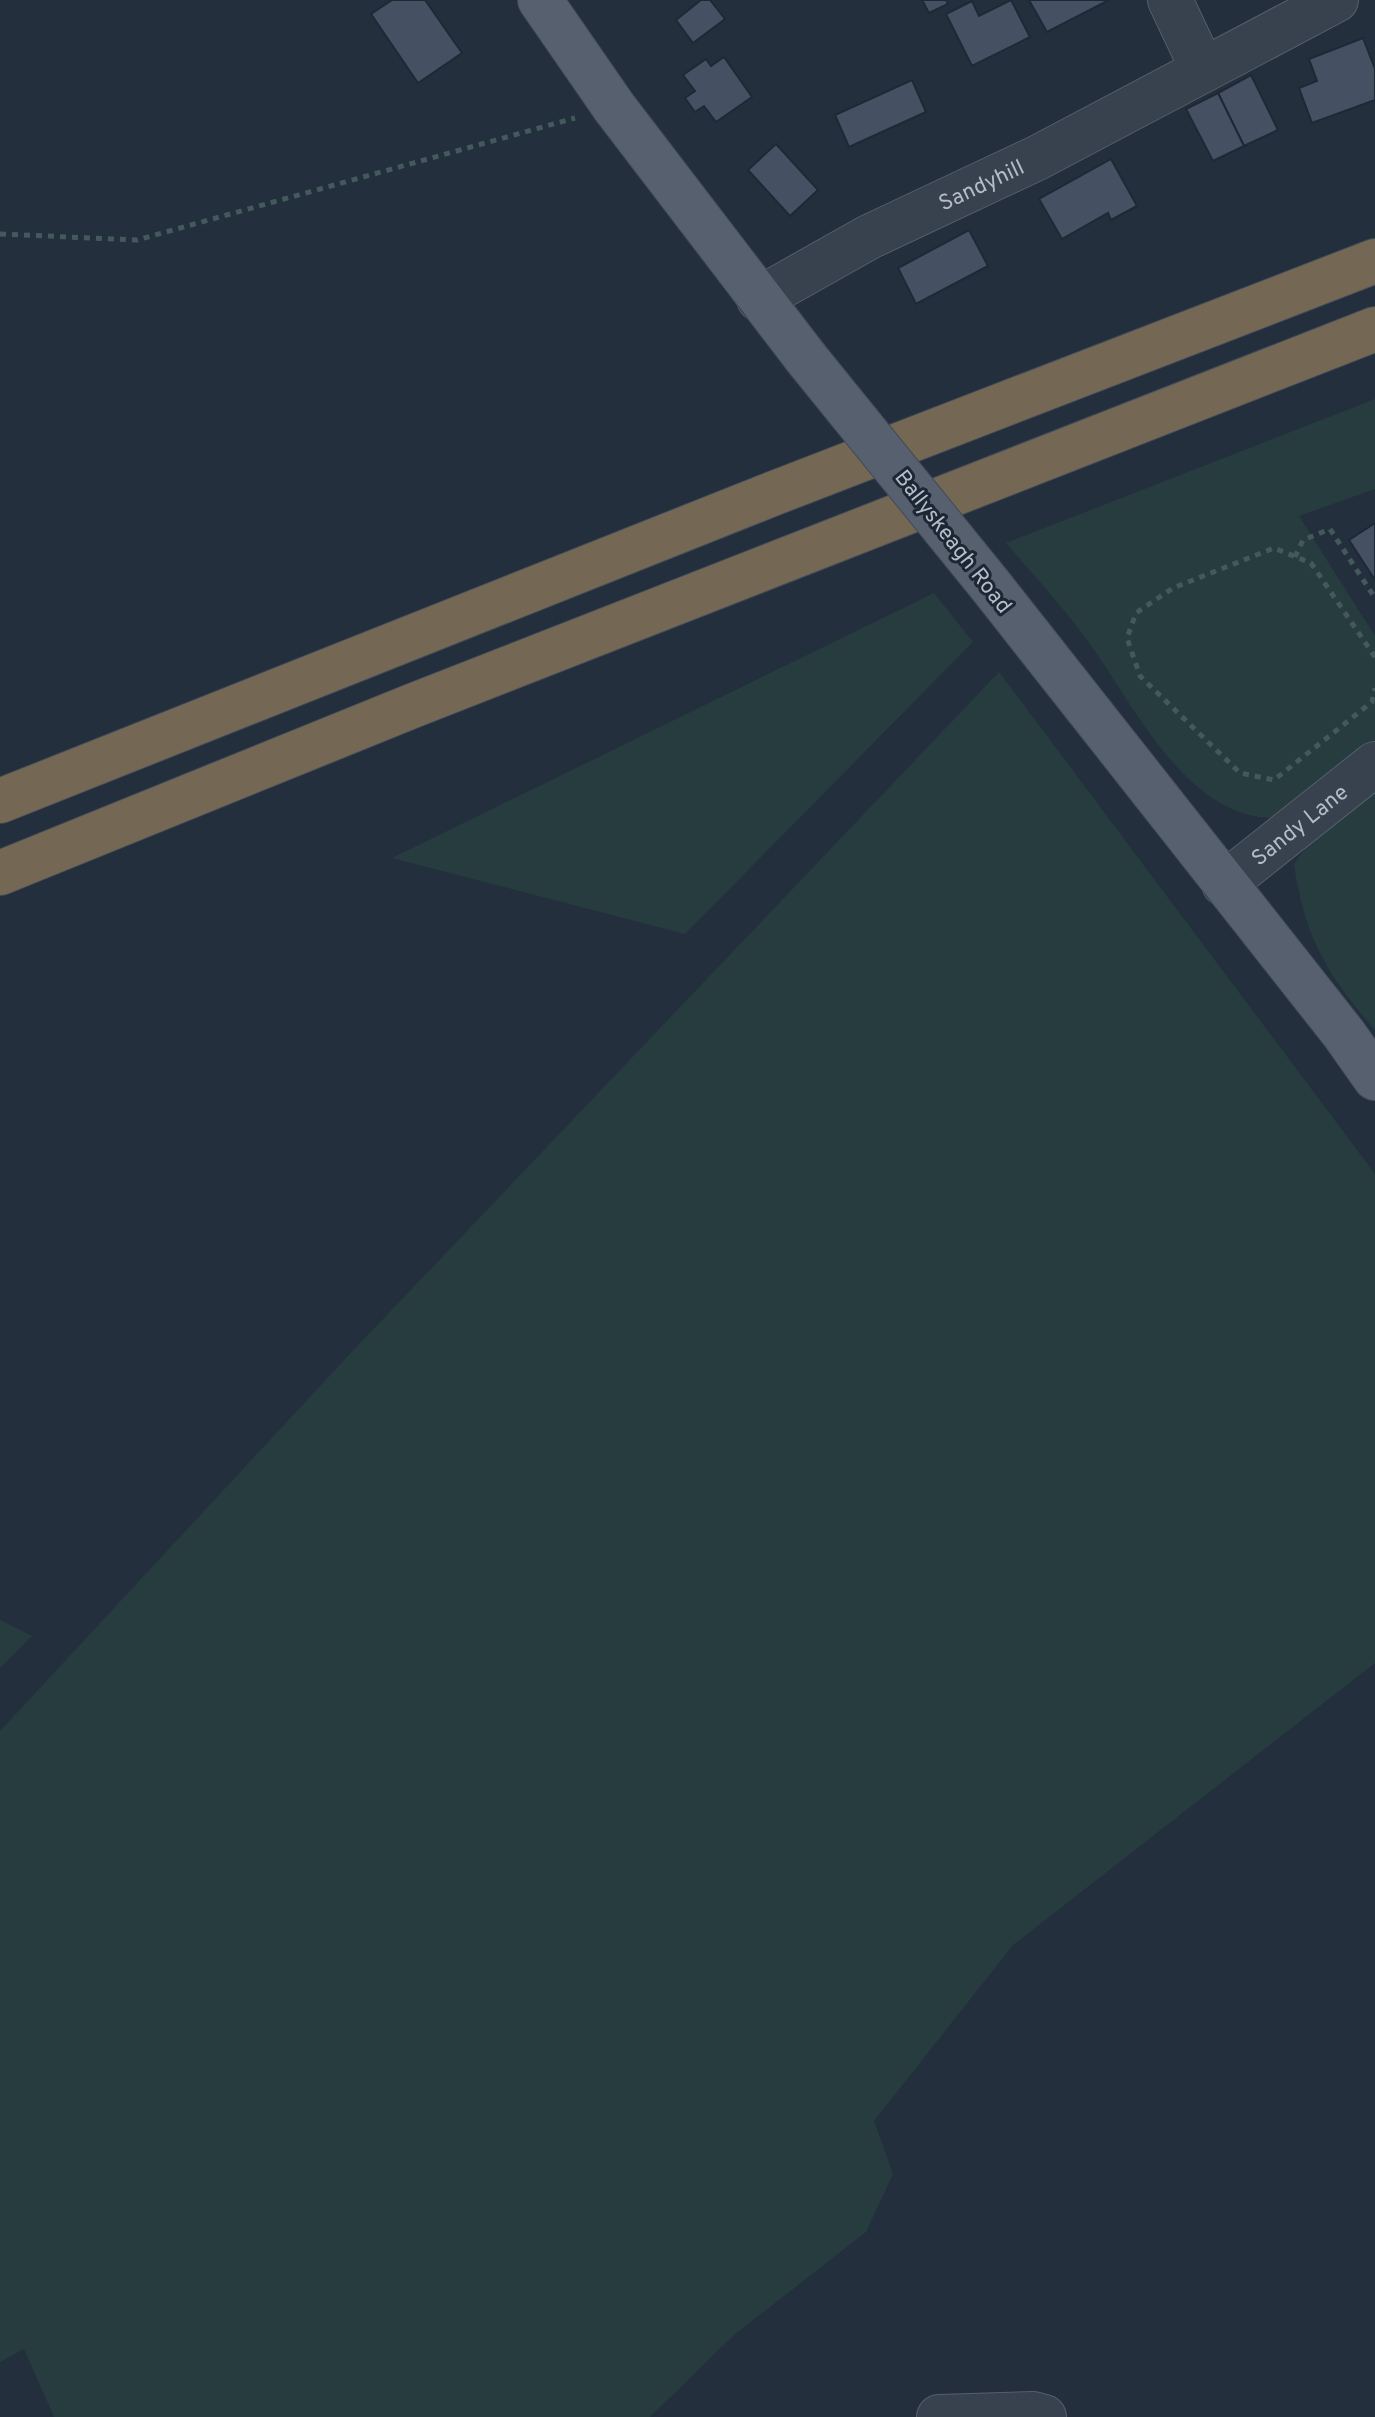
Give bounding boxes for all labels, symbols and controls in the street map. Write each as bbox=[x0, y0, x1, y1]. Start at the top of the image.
street label: Sandyhill bbox=[935, 155, 1029, 218]
street label: Ballyskeagh Road bbox=[888, 465, 1016, 620]
street label: Sandy Lane bbox=[1247, 780, 1354, 873]

